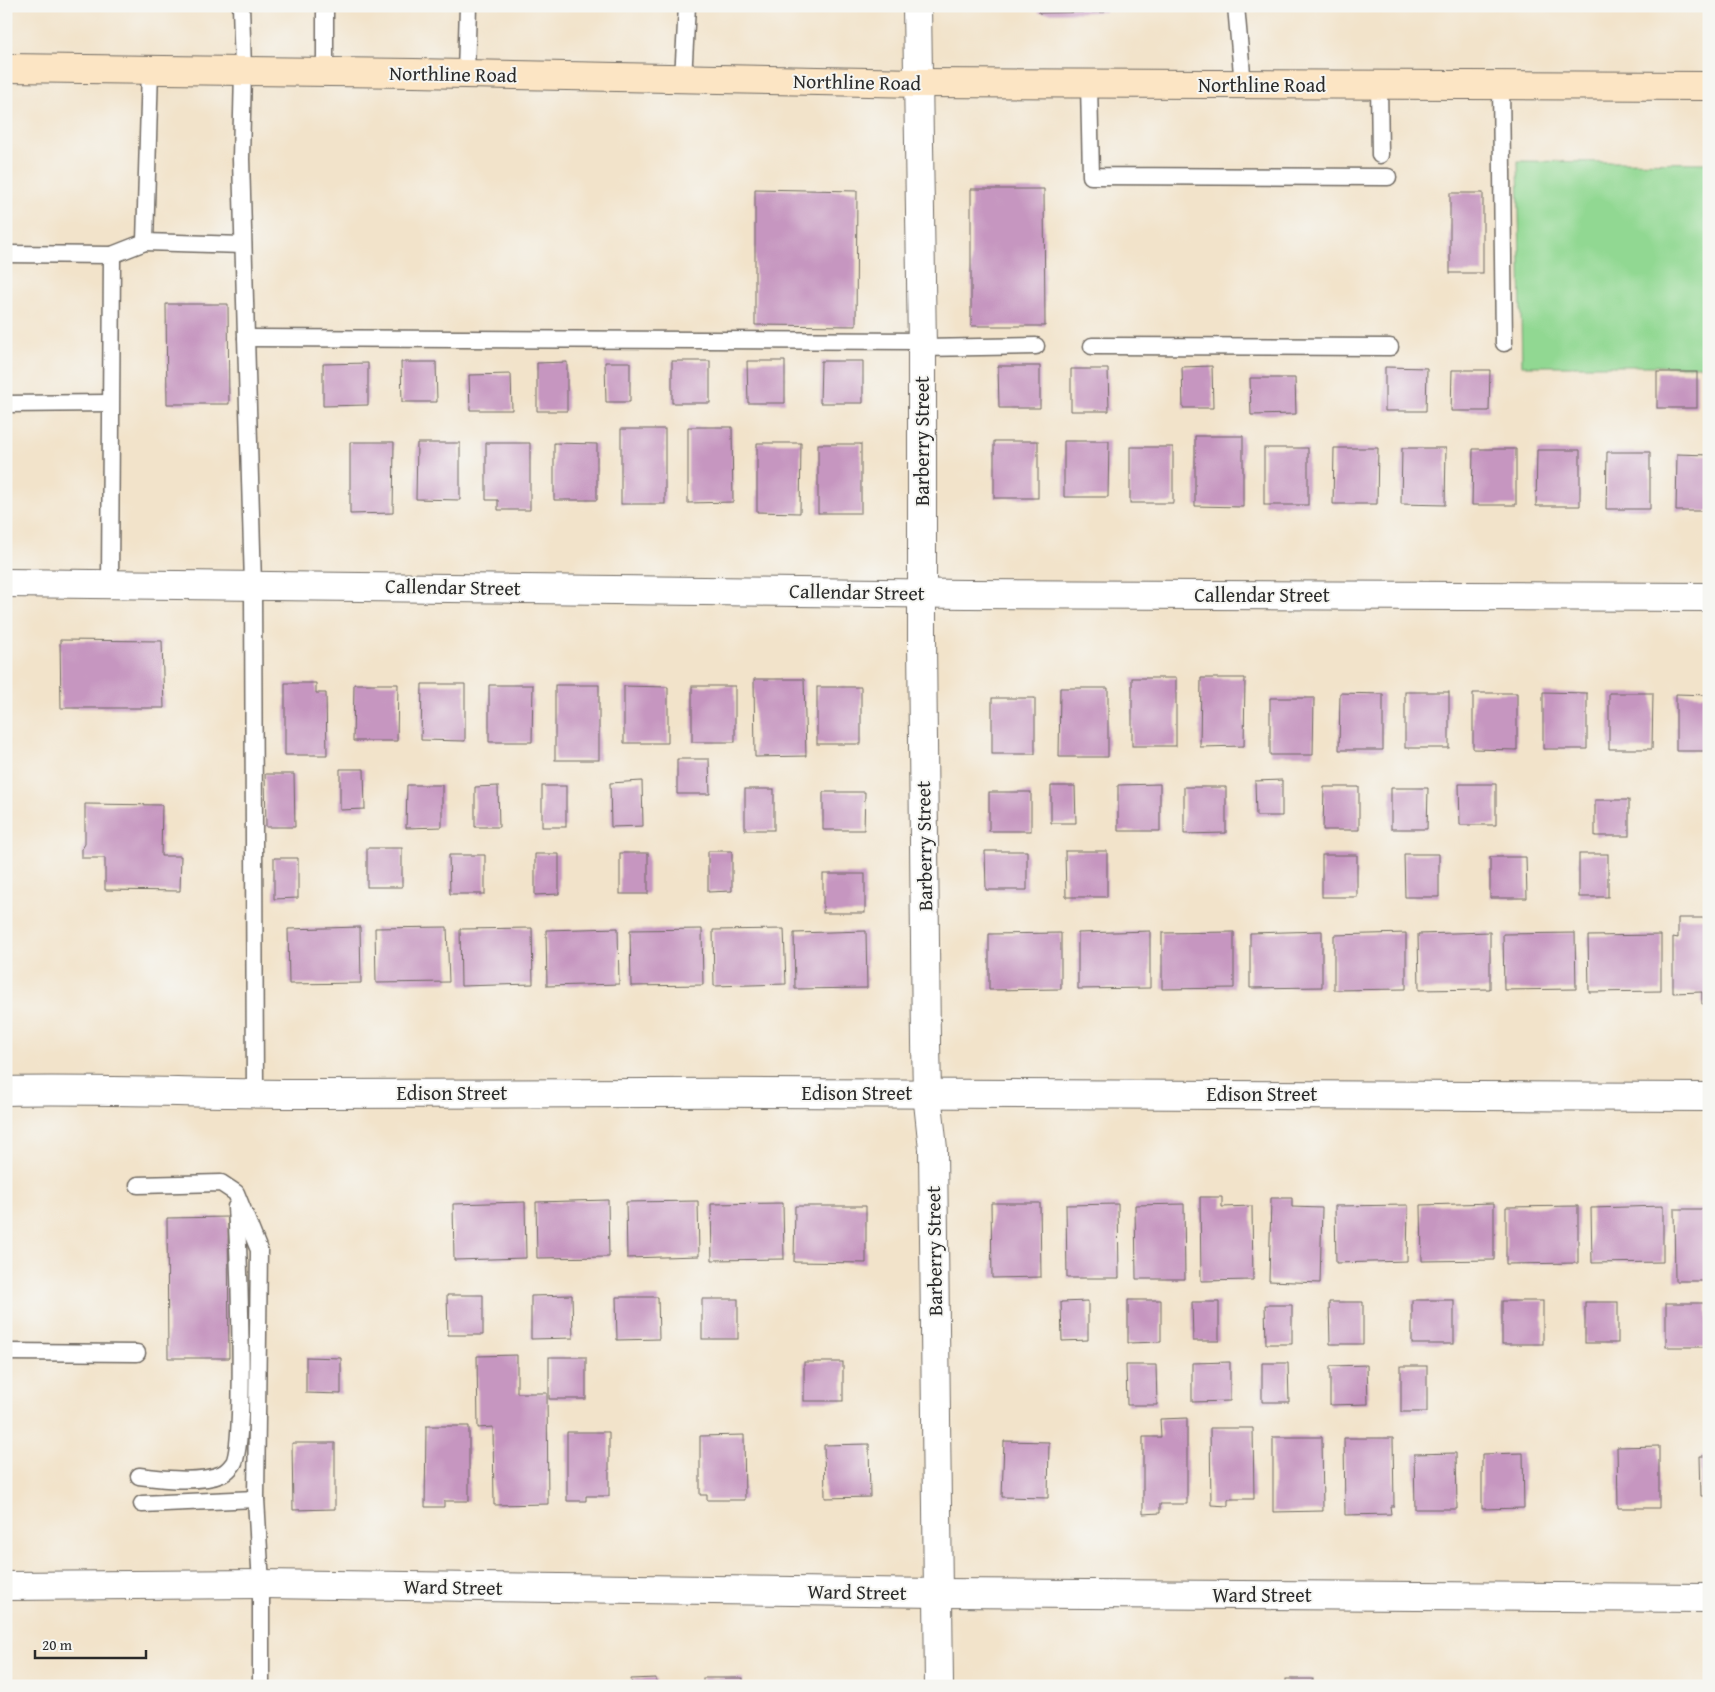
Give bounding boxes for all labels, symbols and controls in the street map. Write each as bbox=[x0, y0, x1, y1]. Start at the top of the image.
street label: Northline Road bbox=[389, 58, 518, 89]
street label: Northline Road bbox=[793, 66, 922, 97]
street label: Northline Road bbox=[1198, 70, 1326, 99]
street label: Barberry Street bbox=[907, 376, 936, 506]
street label: Callendar Street bbox=[385, 571, 521, 602]
street label: Callendar Street bbox=[789, 576, 925, 607]
street label: Callendar Street bbox=[1194, 580, 1330, 609]
street label: Barberry Street bbox=[908, 781, 939, 911]
street label: Edison Street bbox=[397, 1078, 507, 1107]
street label: Edison Street bbox=[802, 1078, 912, 1107]
street label: Edison Street bbox=[1207, 1079, 1317, 1108]
street label: Barberry Street bbox=[918, 1186, 949, 1316]
street label: Ward Street bbox=[403, 1571, 503, 1602]
street label: Ward Street bbox=[807, 1576, 907, 1607]
street label: Ward Street bbox=[1212, 1580, 1312, 1609]
scale bar bbox=[35, 1627, 146, 1659]
text: 20 m bbox=[42, 1634, 73, 1655]

